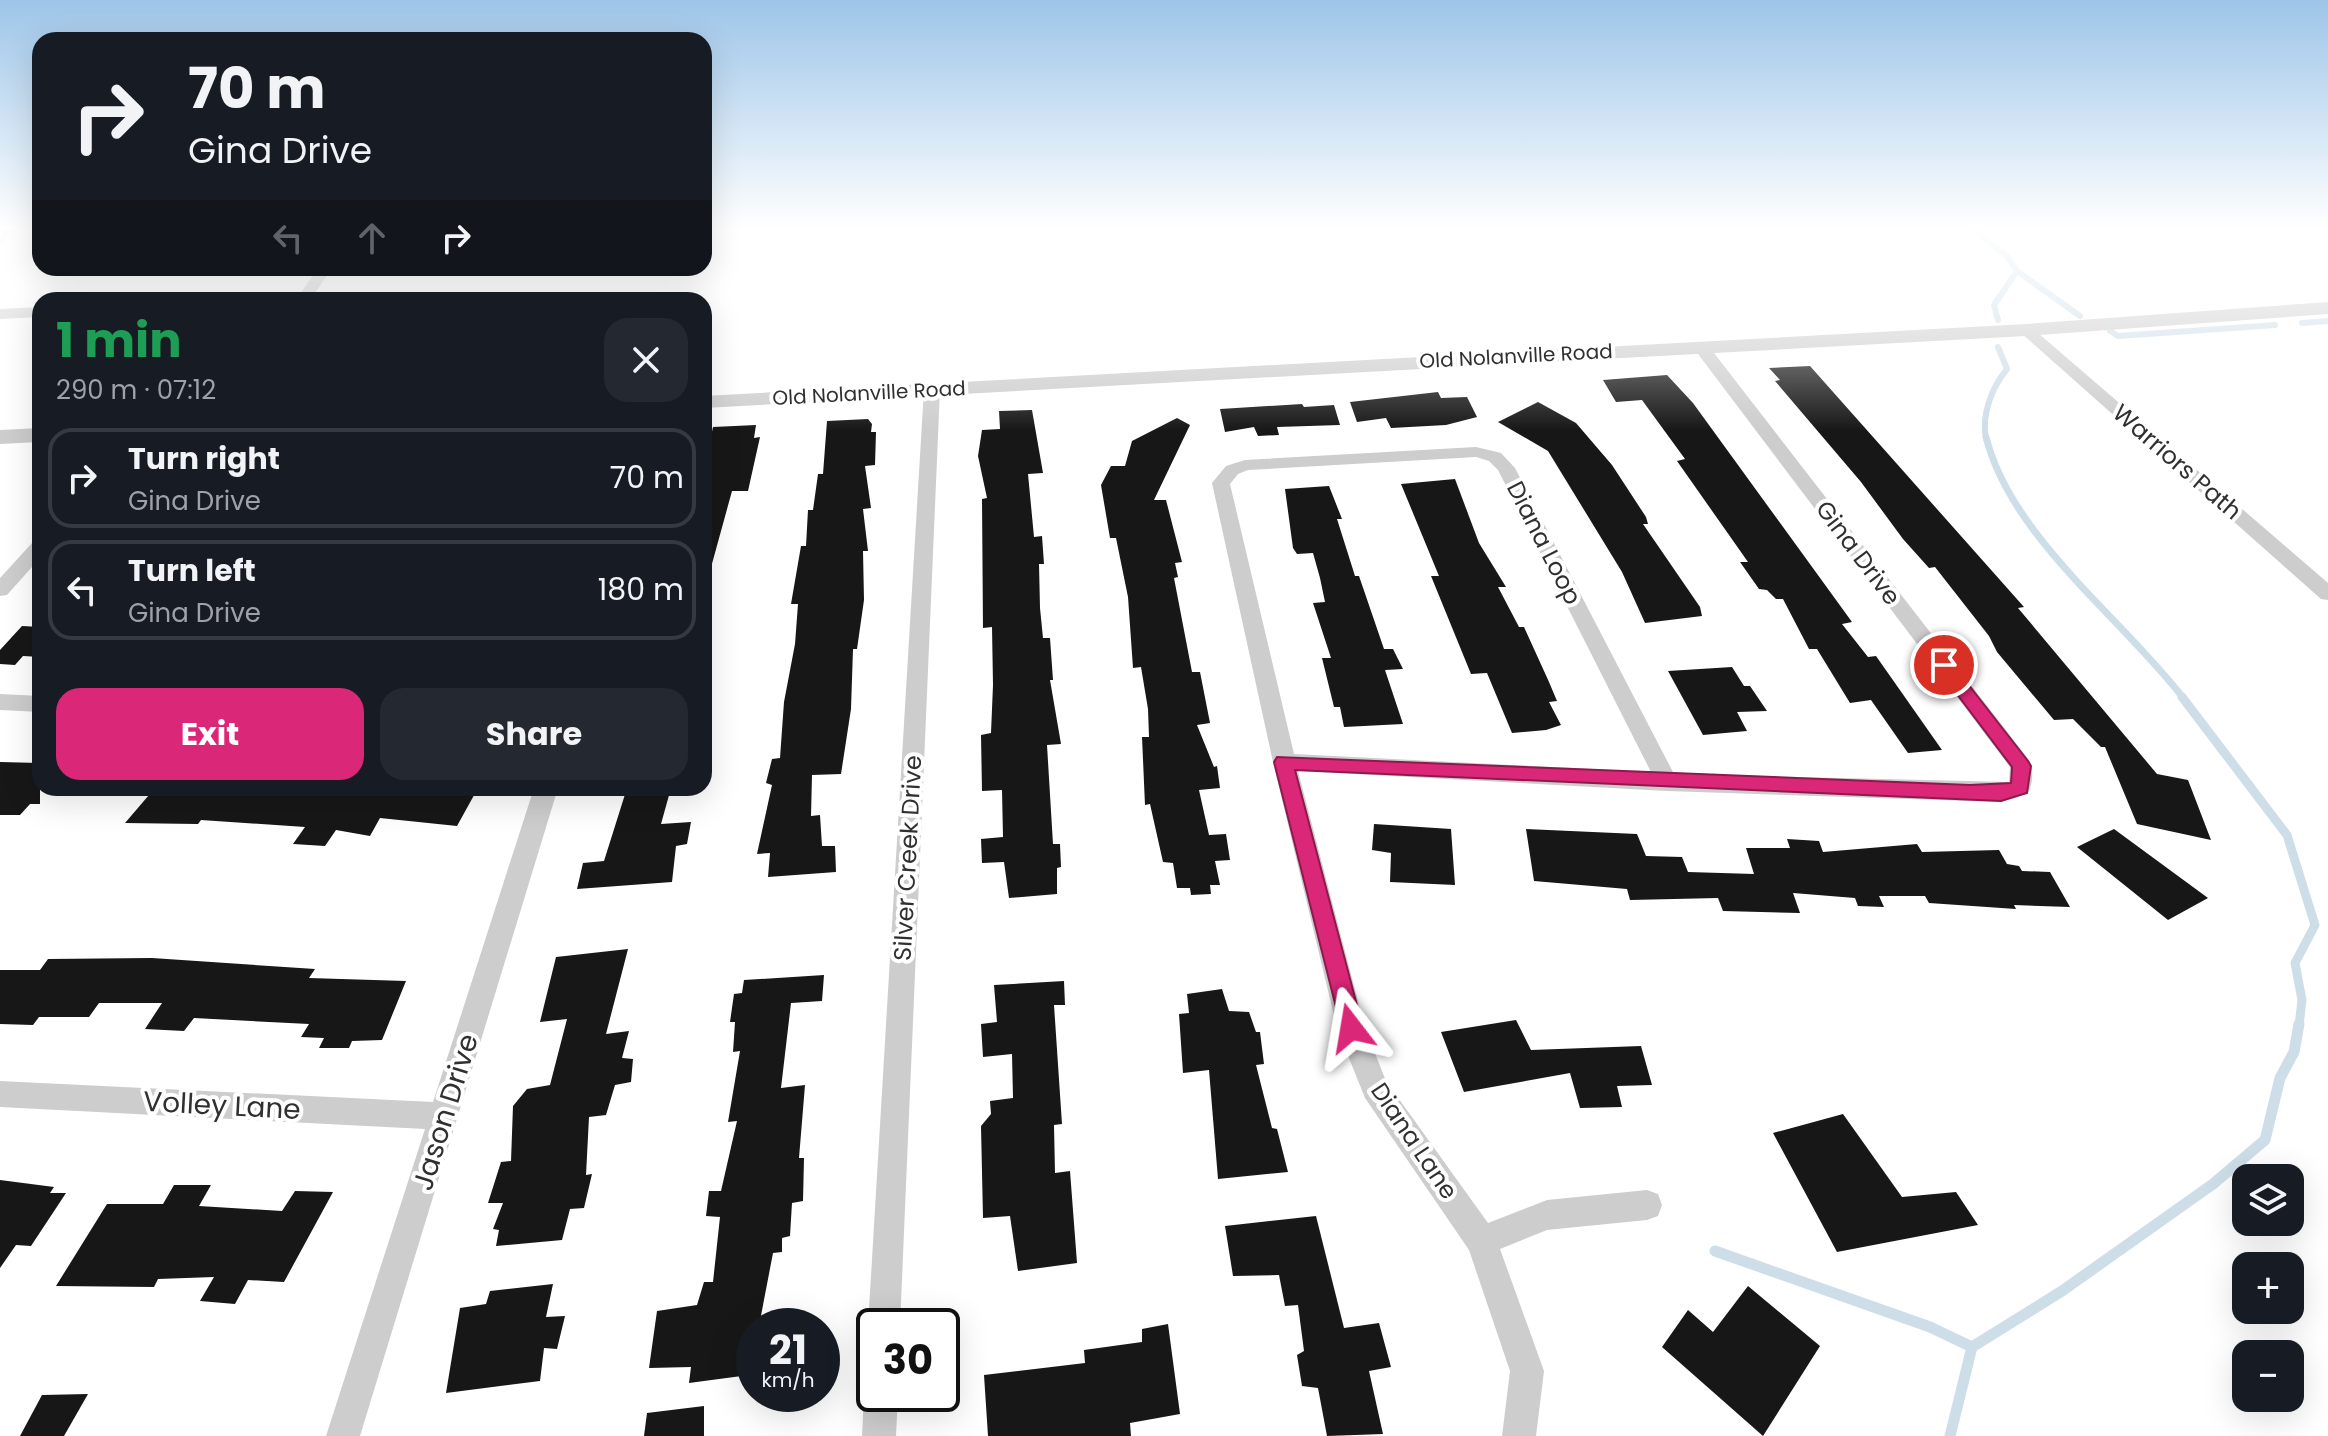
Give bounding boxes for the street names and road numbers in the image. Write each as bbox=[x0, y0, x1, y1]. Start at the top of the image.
street label: Old Nolanville Road bbox=[1419, 337, 1613, 375]
street label: Old Nolanville Road bbox=[772, 374, 966, 412]
street label: Warriors Path bbox=[2106, 396, 2249, 527]
street label: Diana Loop bbox=[1499, 475, 1590, 610]
street label: Gina Drive bbox=[1808, 494, 1909, 612]
street label: Silver Creek Drive bbox=[886, 754, 929, 962]
street label: Jason Drive bbox=[403, 1029, 488, 1195]
street label: Diana Lane bbox=[1363, 1076, 1466, 1205]
street label: Volley Lane bbox=[142, 1082, 302, 1129]

